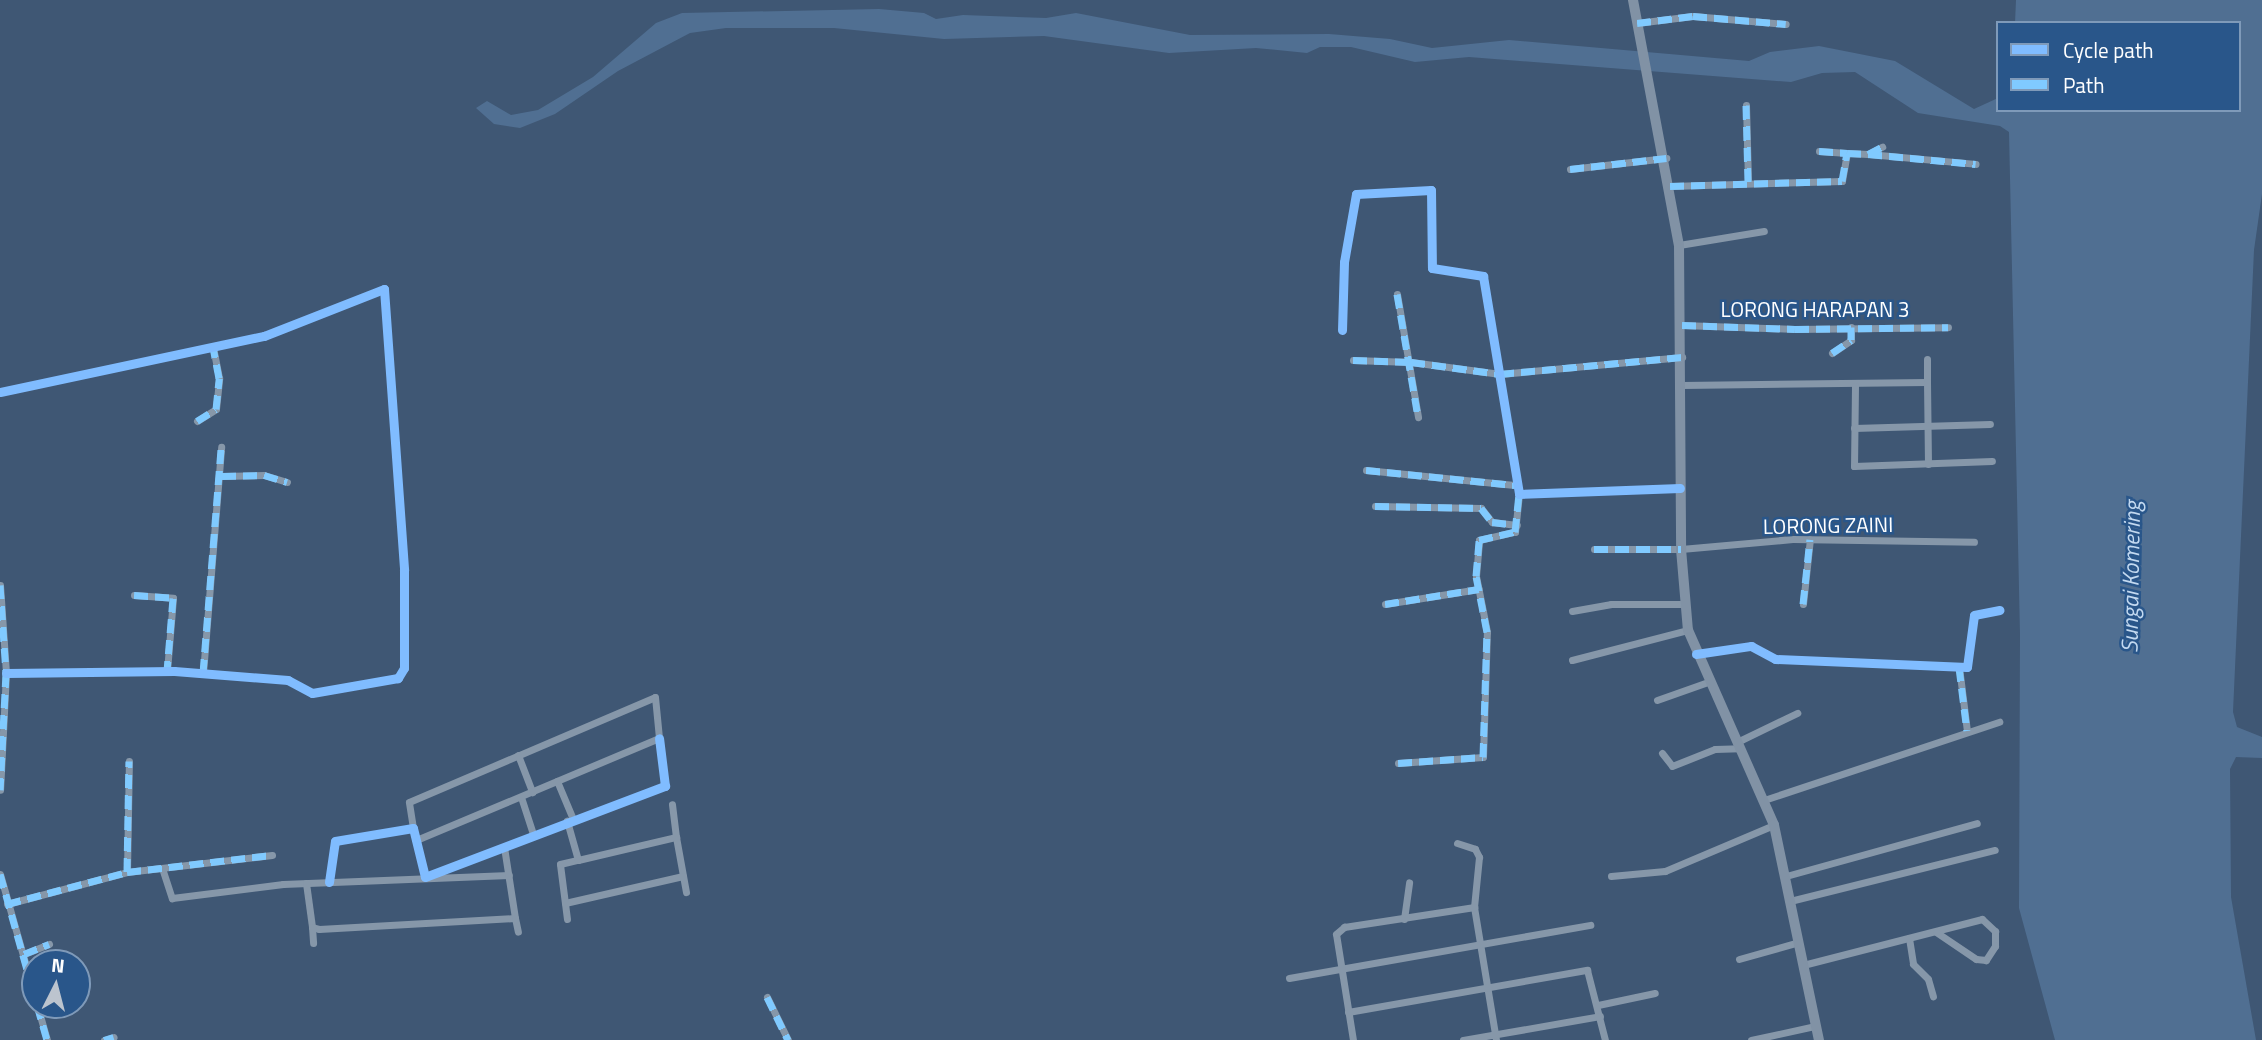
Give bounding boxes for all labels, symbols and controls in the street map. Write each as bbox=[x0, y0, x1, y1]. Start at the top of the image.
legend bbox=[1996, 21, 2241, 112]
text: Cycle path bbox=[2063, 34, 2154, 66]
text: Path bbox=[2063, 69, 2105, 101]
street label: LORONG HARAPAN 3 bbox=[1721, 296, 1909, 322]
water label: Sungai Komering bbox=[2116, 501, 2146, 653]
street label: LORONG ZAINI bbox=[1763, 511, 1893, 539]
north arrow bbox=[21, 949, 91, 1019]
text: N bbox=[50, 949, 66, 980]

